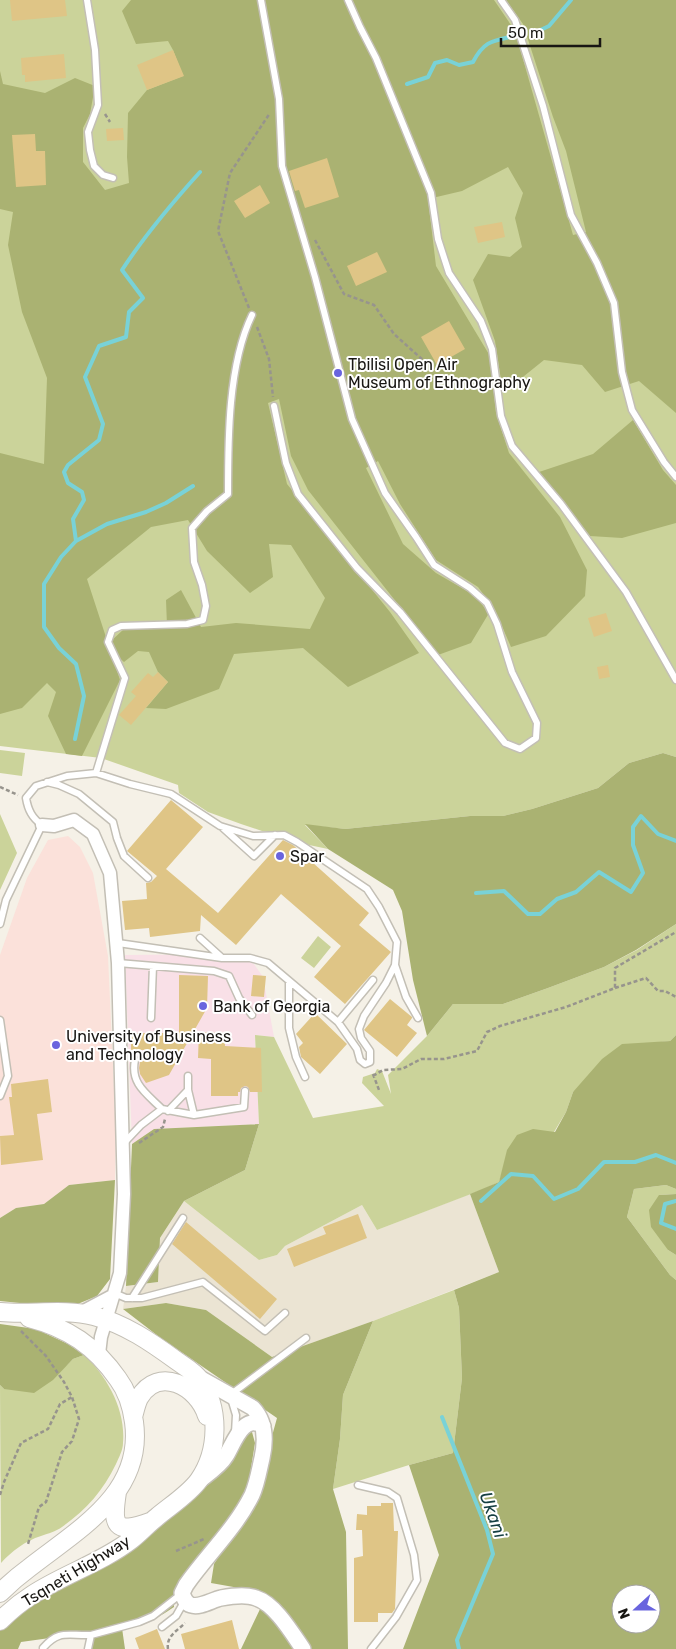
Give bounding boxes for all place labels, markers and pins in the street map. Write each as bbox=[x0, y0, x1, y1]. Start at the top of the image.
place label: Tbilisi Open Air Museum of Ethnography bbox=[348, 355, 531, 392]
marker: Tbilisi Open Air Museum of Ethnography bbox=[332, 367, 344, 379]
place label: Spar bbox=[290, 847, 324, 866]
marker: Spar bbox=[274, 850, 286, 862]
place label: Bank of Georgia bbox=[213, 997, 330, 1016]
marker: Bank of Georgia bbox=[197, 1000, 209, 1012]
place label: University of Business and Technology bbox=[66, 1027, 231, 1064]
marker: University of Business and Technology bbox=[50, 1039, 62, 1051]

